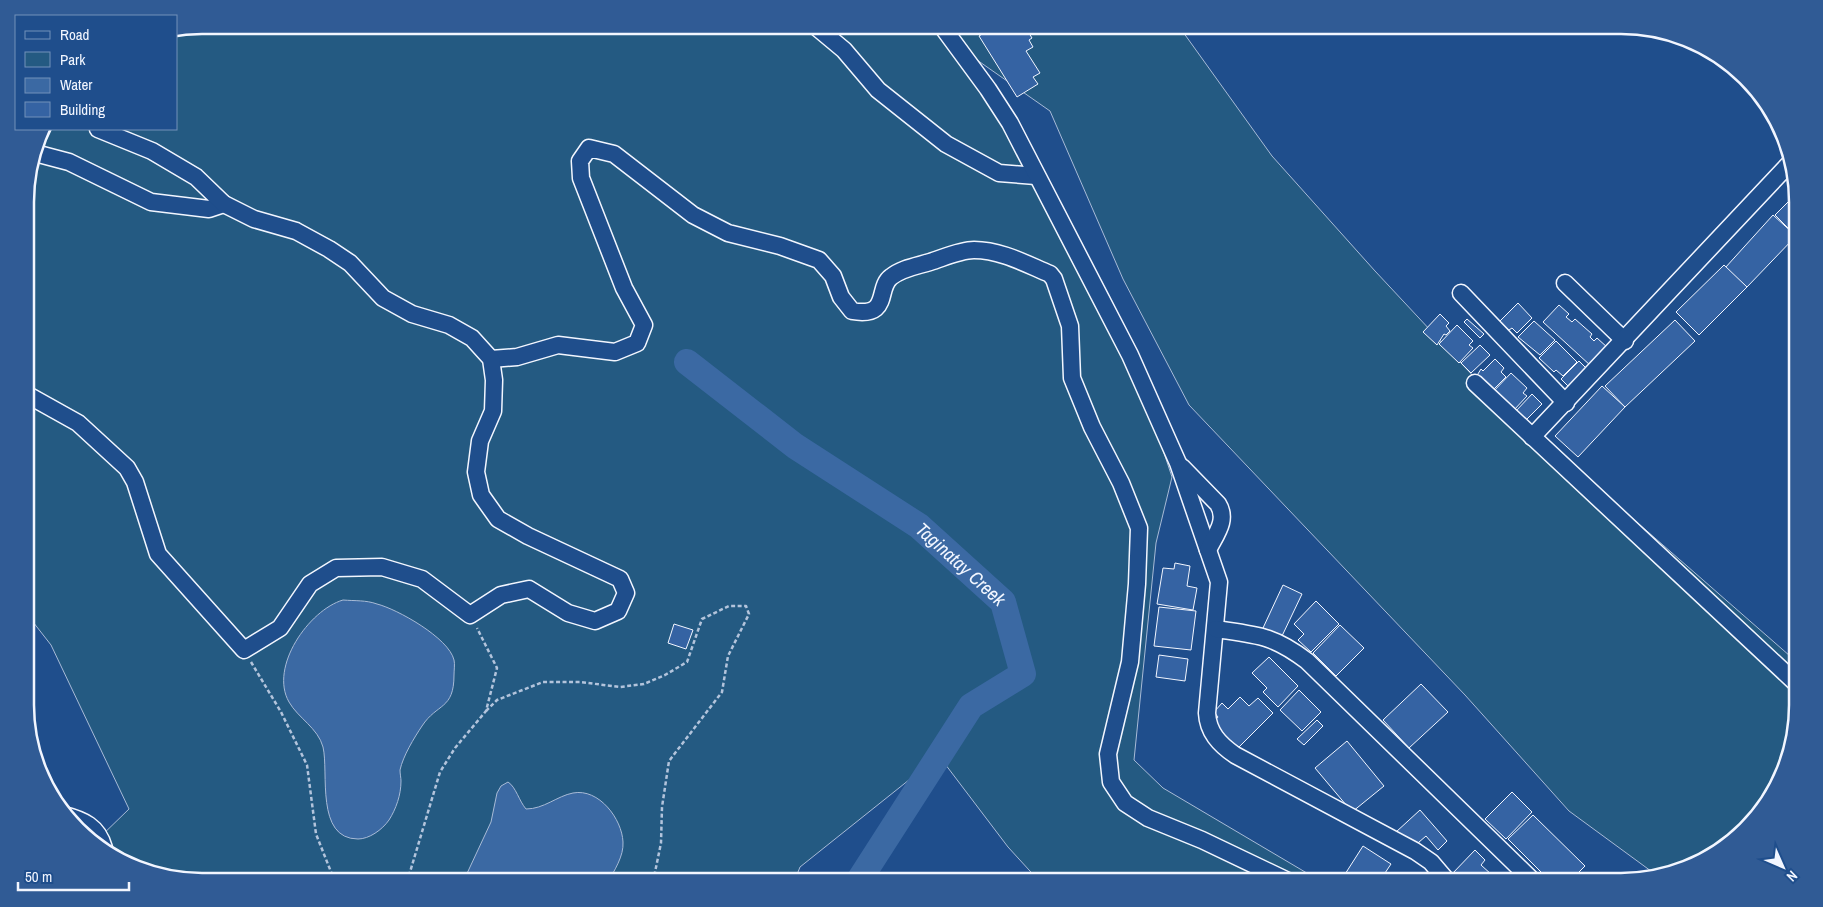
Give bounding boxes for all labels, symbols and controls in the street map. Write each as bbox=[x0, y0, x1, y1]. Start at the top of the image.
legend bbox=[15, 15, 178, 130]
text: Road bbox=[60, 24, 89, 45]
text: Park bbox=[60, 49, 86, 70]
text: Water bbox=[60, 74, 92, 95]
text: Building bbox=[60, 99, 105, 120]
water label: Taginatay Creek bbox=[910, 516, 1013, 612]
north arrow bbox=[1758, 842, 1808, 892]
scale bar bbox=[18, 860, 129, 892]
text: 50 m bbox=[25, 866, 52, 887]
text: N bbox=[1783, 867, 1801, 885]

